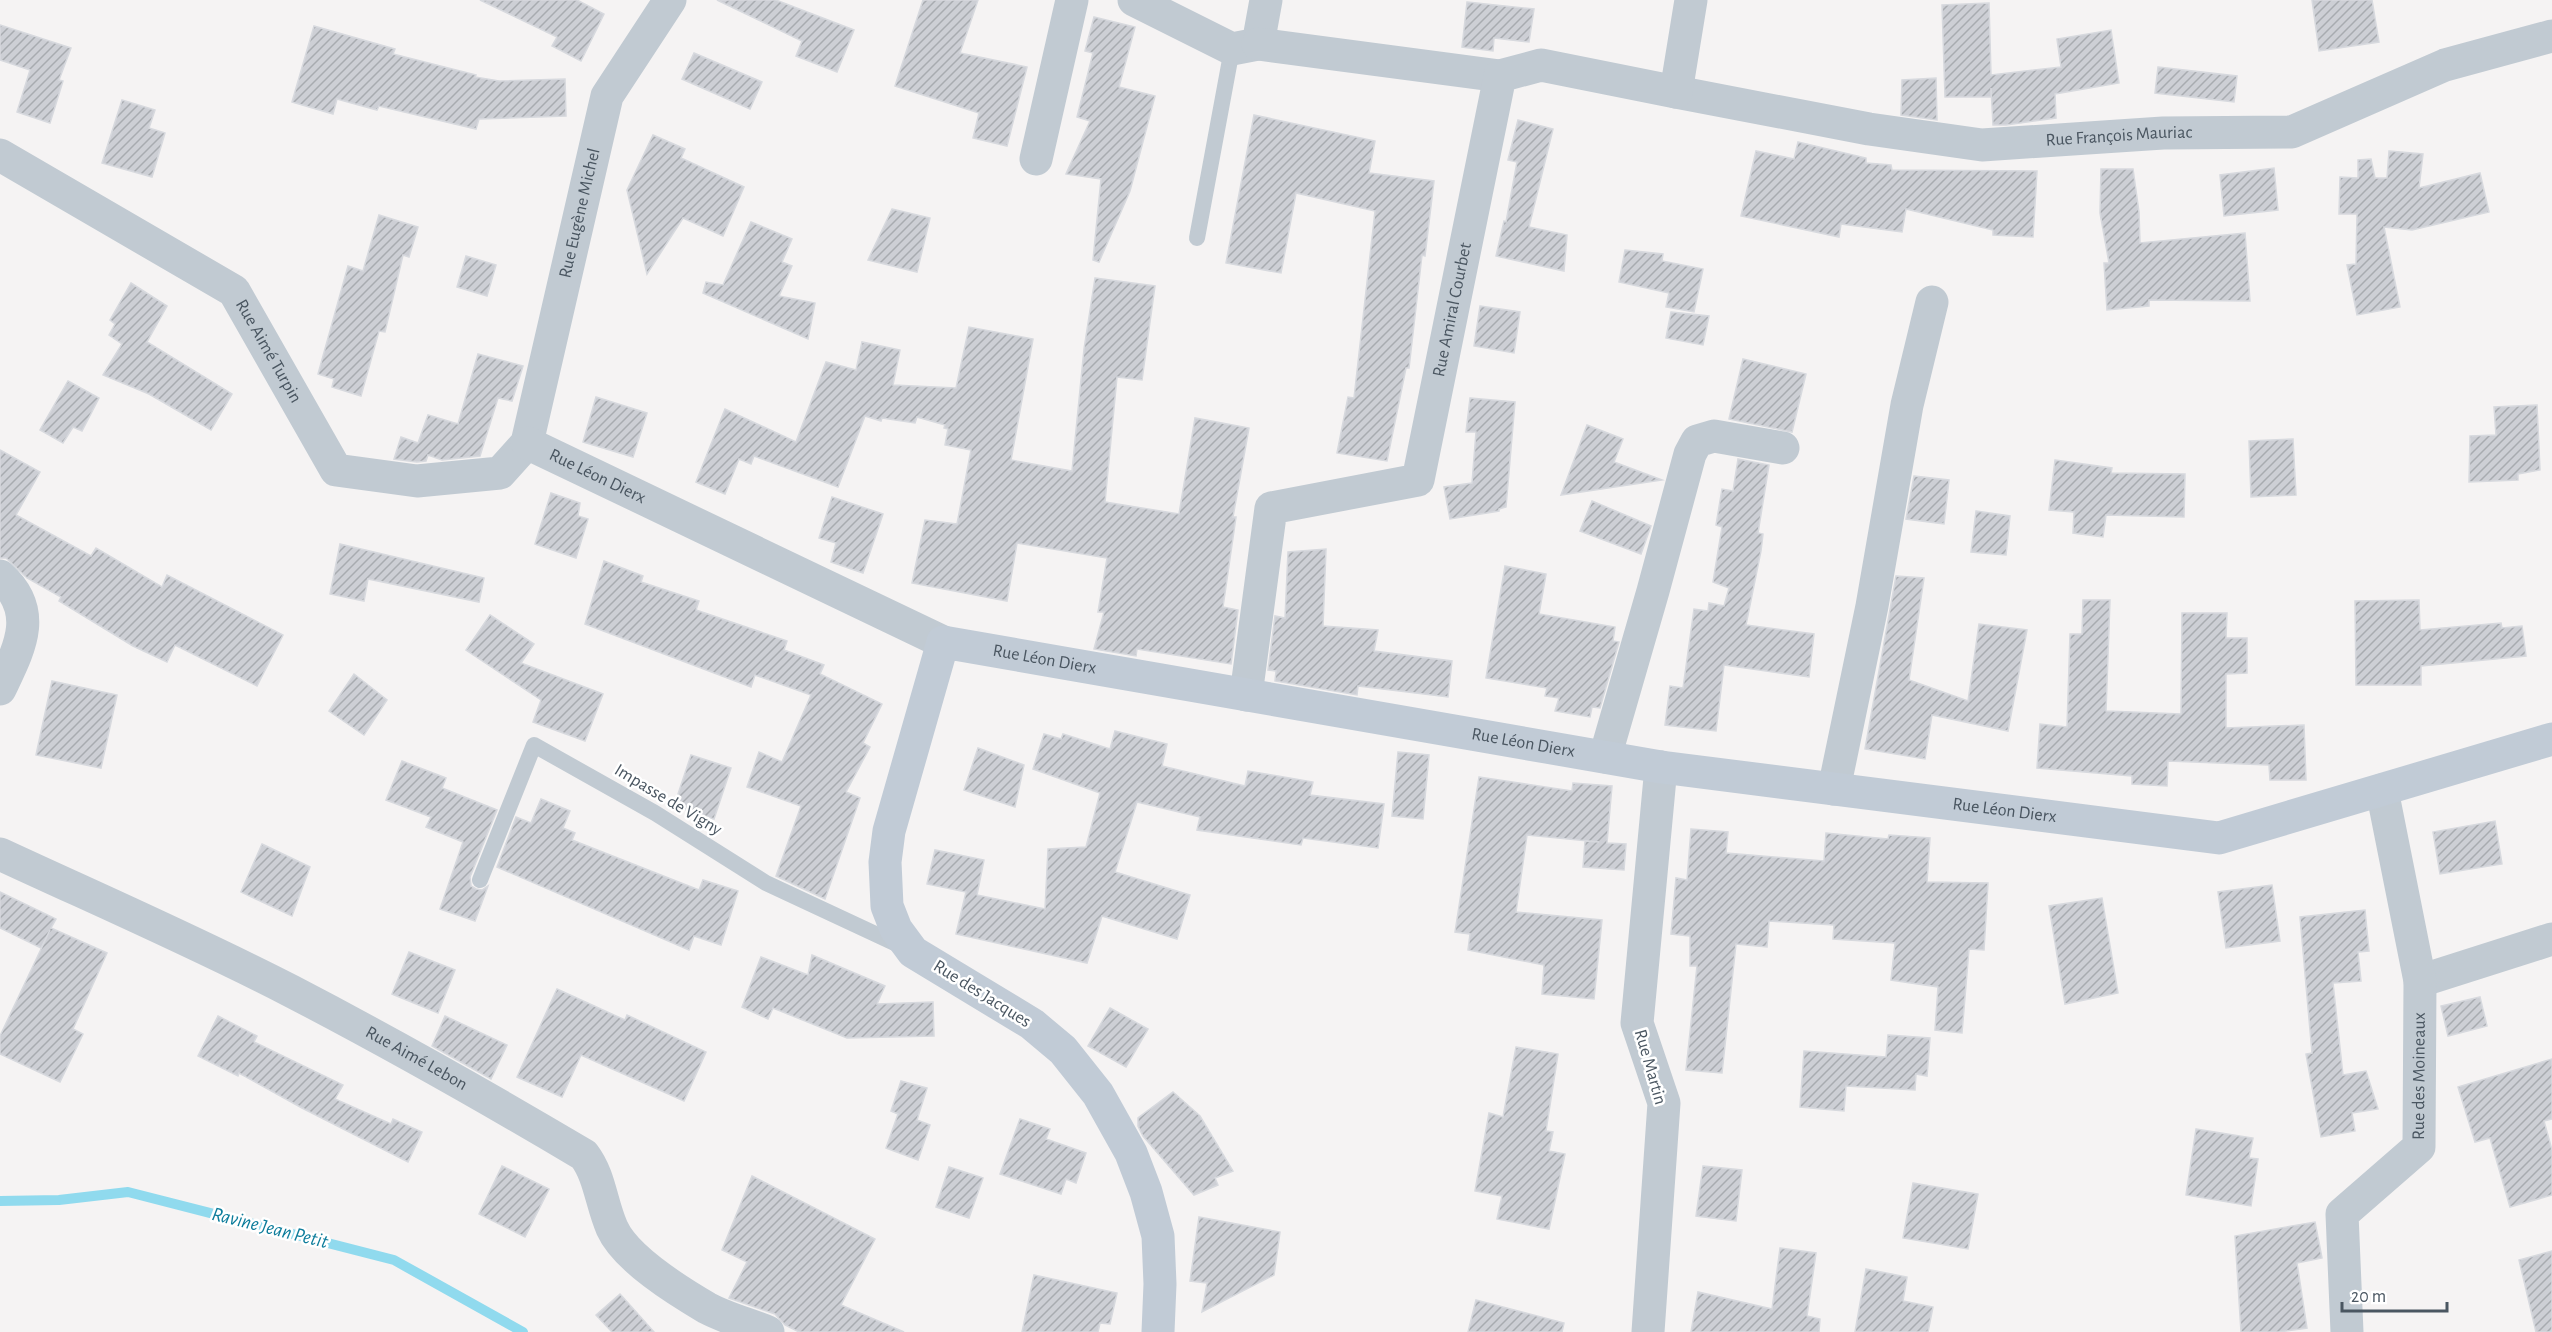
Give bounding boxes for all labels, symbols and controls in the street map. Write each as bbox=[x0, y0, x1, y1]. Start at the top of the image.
street label: Rue François Mauriac bbox=[2045, 124, 2193, 150]
street label: Rue Eugène Michel bbox=[556, 146, 604, 280]
street label: Rue Amiral Courbet bbox=[1430, 241, 1475, 378]
street label: Rue Aimé Turpin bbox=[232, 297, 305, 406]
street label: Rue Léon Dierx bbox=[546, 446, 649, 507]
street label: Rue Léon Dierx bbox=[991, 642, 1098, 678]
street label: Rue Léon Dierx bbox=[1470, 725, 1576, 761]
street label: Impasse de Vigny bbox=[611, 761, 725, 839]
street label: Rue Léon Dierx bbox=[1951, 795, 2058, 826]
street label: Rue des Jacques bbox=[930, 957, 1034, 1031]
street label: Rue des Moineaux bbox=[2410, 1012, 2429, 1140]
street label: Rue Aimé Lebon bbox=[362, 1023, 470, 1094]
street label: Rue Martin bbox=[1631, 1027, 1669, 1107]
water label: Ravine Jean Petit bbox=[210, 1204, 331, 1252]
scale bar bbox=[2342, 1275, 2447, 1313]
text: 20 m bbox=[2351, 1288, 2386, 1306]

